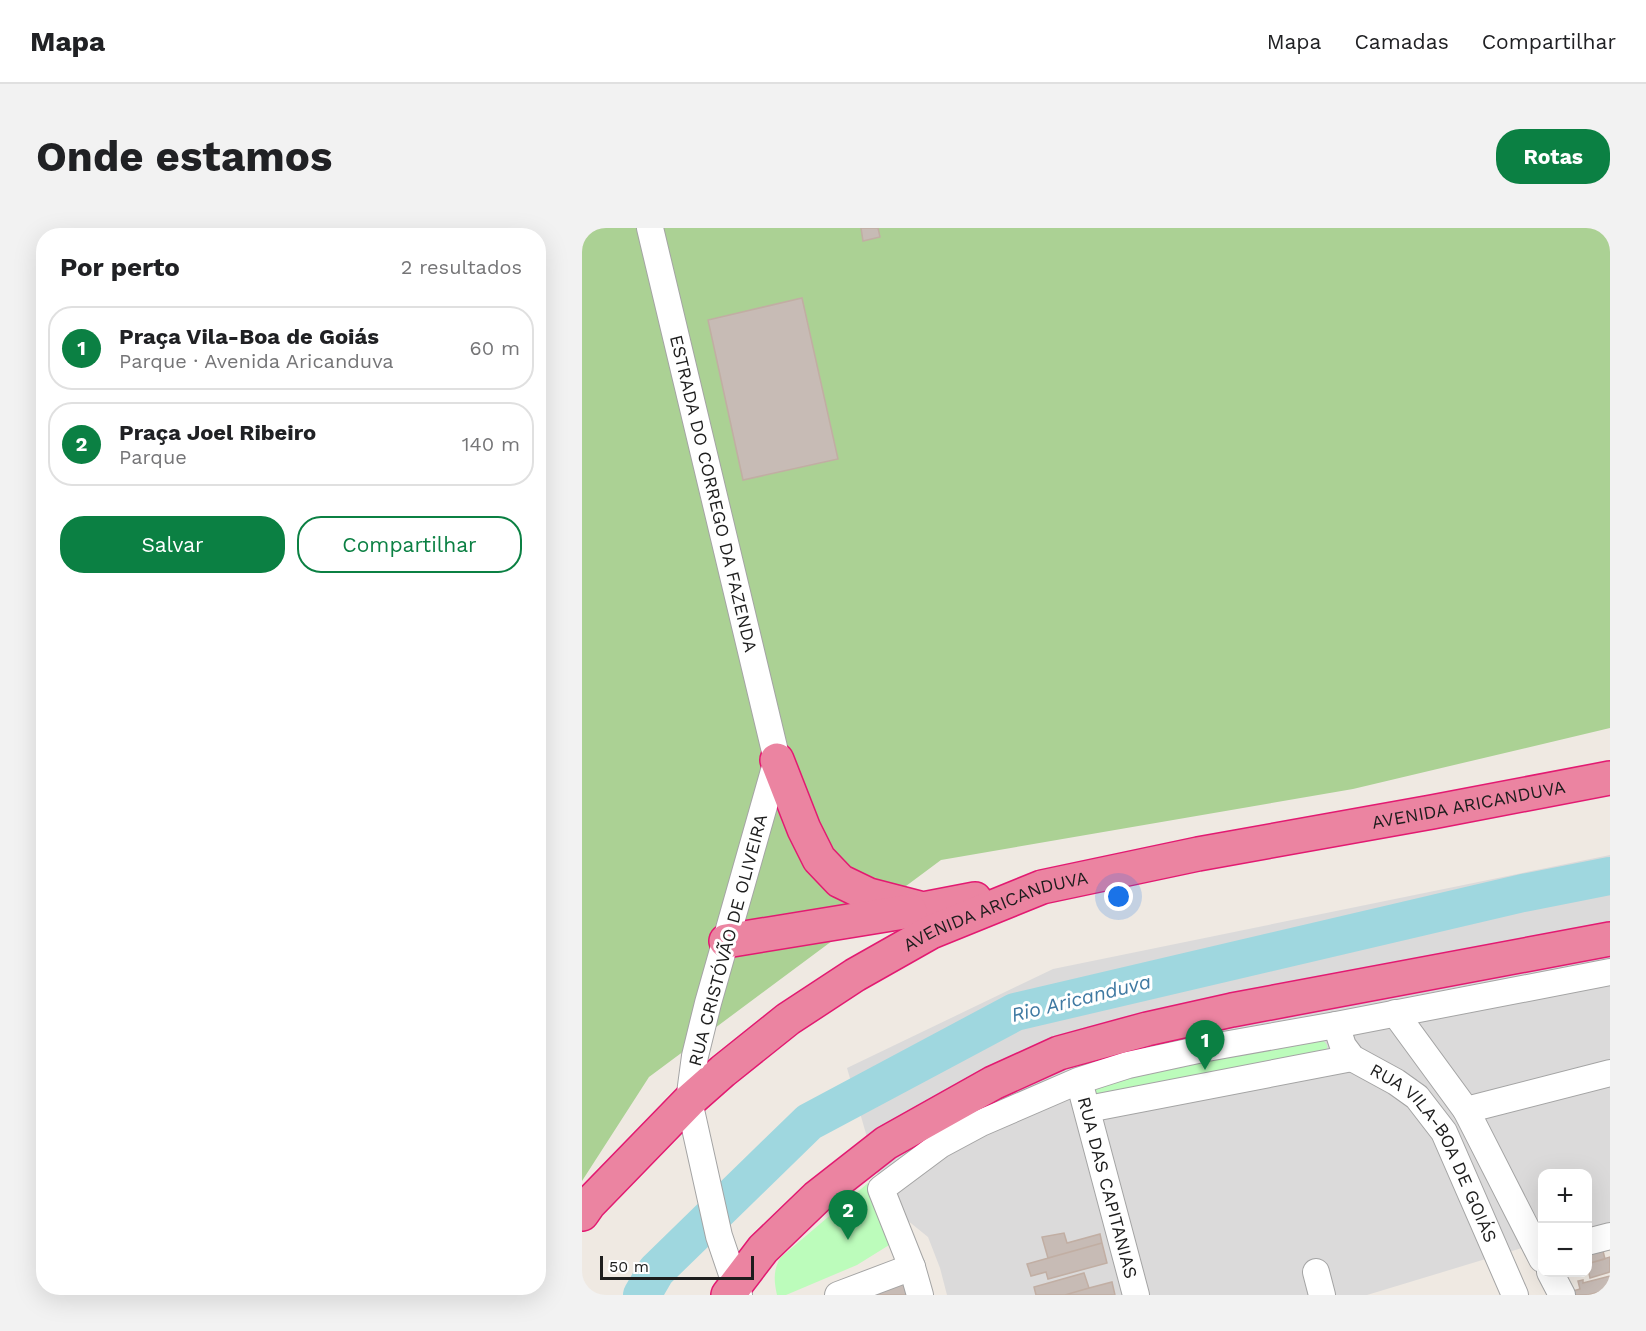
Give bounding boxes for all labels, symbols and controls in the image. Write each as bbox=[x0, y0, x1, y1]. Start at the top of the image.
text: Mapa bbox=[30, 25, 105, 58]
text: Mapa bbox=[1267, 29, 1321, 54]
text: Camadas bbox=[1354, 29, 1449, 54]
text: Compartilhar bbox=[1482, 29, 1616, 54]
button: Rotas bbox=[1496, 129, 1610, 184]
text: Onde estamos bbox=[36, 132, 332, 181]
text: Por perto bbox=[60, 252, 180, 282]
text: 2 resultados bbox=[401, 255, 522, 279]
text: Praça Vila-Boa de Goiás bbox=[119, 324, 379, 349]
street label: ESTRADA DO CORREGO DA FAZENDA bbox=[666, 333, 762, 654]
text: 1 bbox=[77, 336, 86, 360]
text: 60 m bbox=[470, 336, 520, 360]
text: Parque · Avenida Aricanduva bbox=[119, 349, 394, 373]
text: Praça Joel Ribeiro bbox=[119, 420, 316, 445]
text: 2 bbox=[76, 432, 87, 456]
text: 140 m bbox=[462, 432, 520, 456]
text: Parque bbox=[119, 445, 187, 469]
button: Salvar bbox=[60, 516, 285, 573]
button: Compartilhar bbox=[297, 516, 522, 573]
street label: AVENIDA ARICANDUVA bbox=[1370, 776, 1567, 833]
street label: RUA CRISTÓVÃO DE OLIVEIRA bbox=[684, 811, 771, 1068]
street label: AVENIDA ARICANDUVA bbox=[899, 867, 1090, 956]
your location bbox=[1104, 882, 1133, 911]
water label: Rio Aricanduva bbox=[1009, 969, 1153, 1027]
pin: 1 bbox=[1186, 1020, 1224, 1070]
street label: RUA VILA-BOA DE GOIÁS bbox=[1367, 1059, 1502, 1245]
street label: RUA DAS CAPITANIAS bbox=[1074, 1094, 1142, 1281]
map controls bbox=[1538, 1169, 1592, 1277]
button: + bbox=[1538, 1169, 1592, 1223]
pin: 2 bbox=[828, 1190, 868, 1240]
button: − bbox=[1538, 1223, 1592, 1277]
scale bar bbox=[600, 1253, 754, 1280]
text: 50 m bbox=[609, 1257, 649, 1276]

